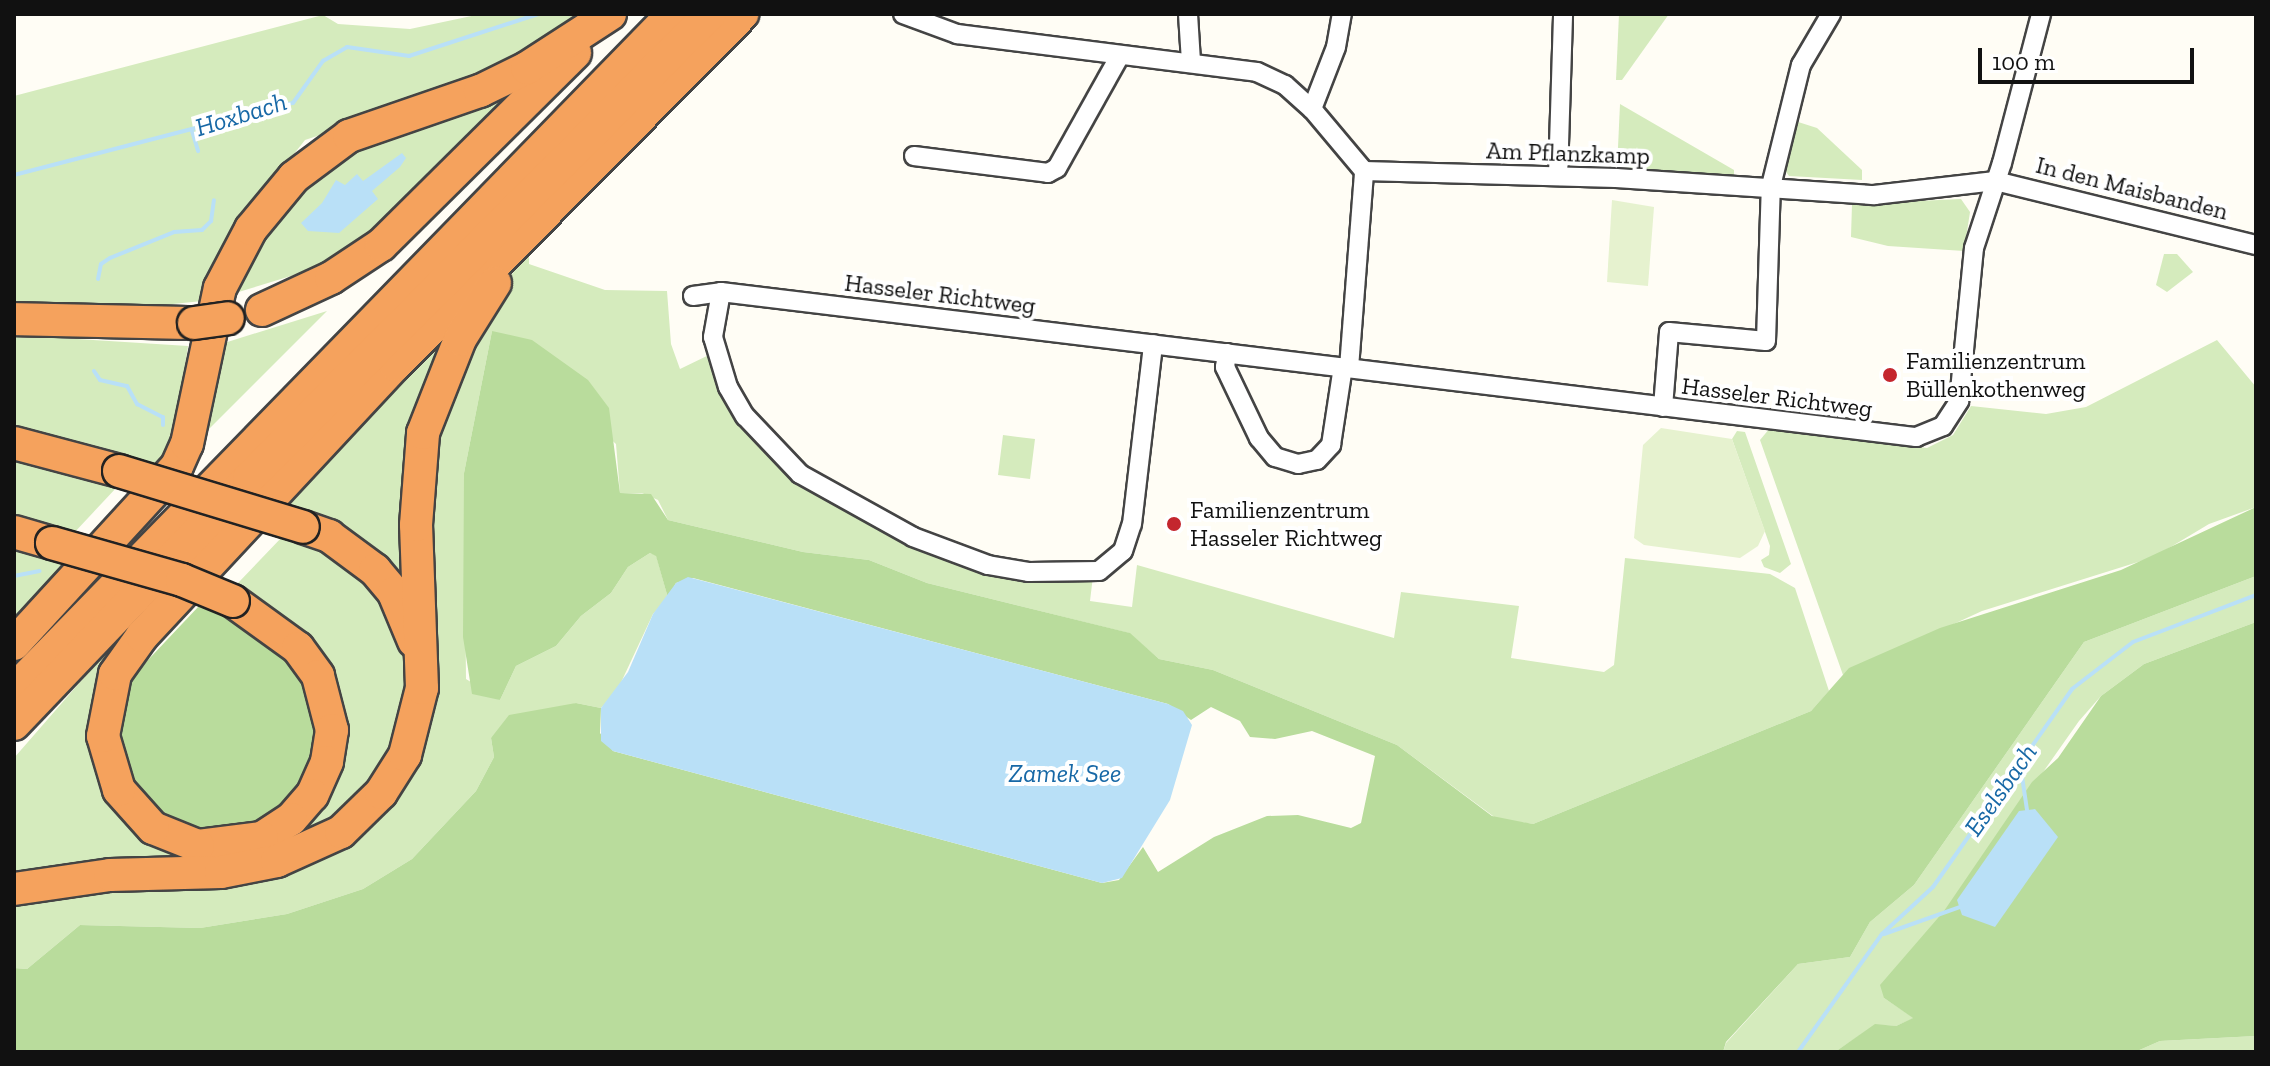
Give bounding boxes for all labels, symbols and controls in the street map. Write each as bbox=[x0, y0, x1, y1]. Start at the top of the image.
scale bar bbox=[1982, 32, 2198, 82]
text: 100 m bbox=[1992, 47, 2055, 76]
water label: Hoxbach bbox=[192, 86, 290, 144]
street label: Am Pflanzkamp bbox=[1486, 136, 1650, 170]
street label: In den Maisbanden bbox=[2033, 150, 2231, 226]
street label: Hasseler Richtweg bbox=[843, 268, 1037, 320]
place label: Familienzentrum Büllenkothenweg bbox=[1906, 347, 2086, 403]
marker: Familienzentrum Büllenkothenweg bbox=[1881, 366, 1899, 384]
street label: Hasseler Richtweg bbox=[1680, 371, 1874, 423]
place label: Familienzentrum Hasseler Richtweg bbox=[1190, 496, 1382, 552]
marker: Familienzentrum Hasseler Richtweg bbox=[1165, 515, 1183, 533]
water label: Eselsbach bbox=[1958, 738, 2044, 842]
water label: Zamek See bbox=[1008, 758, 1122, 790]

